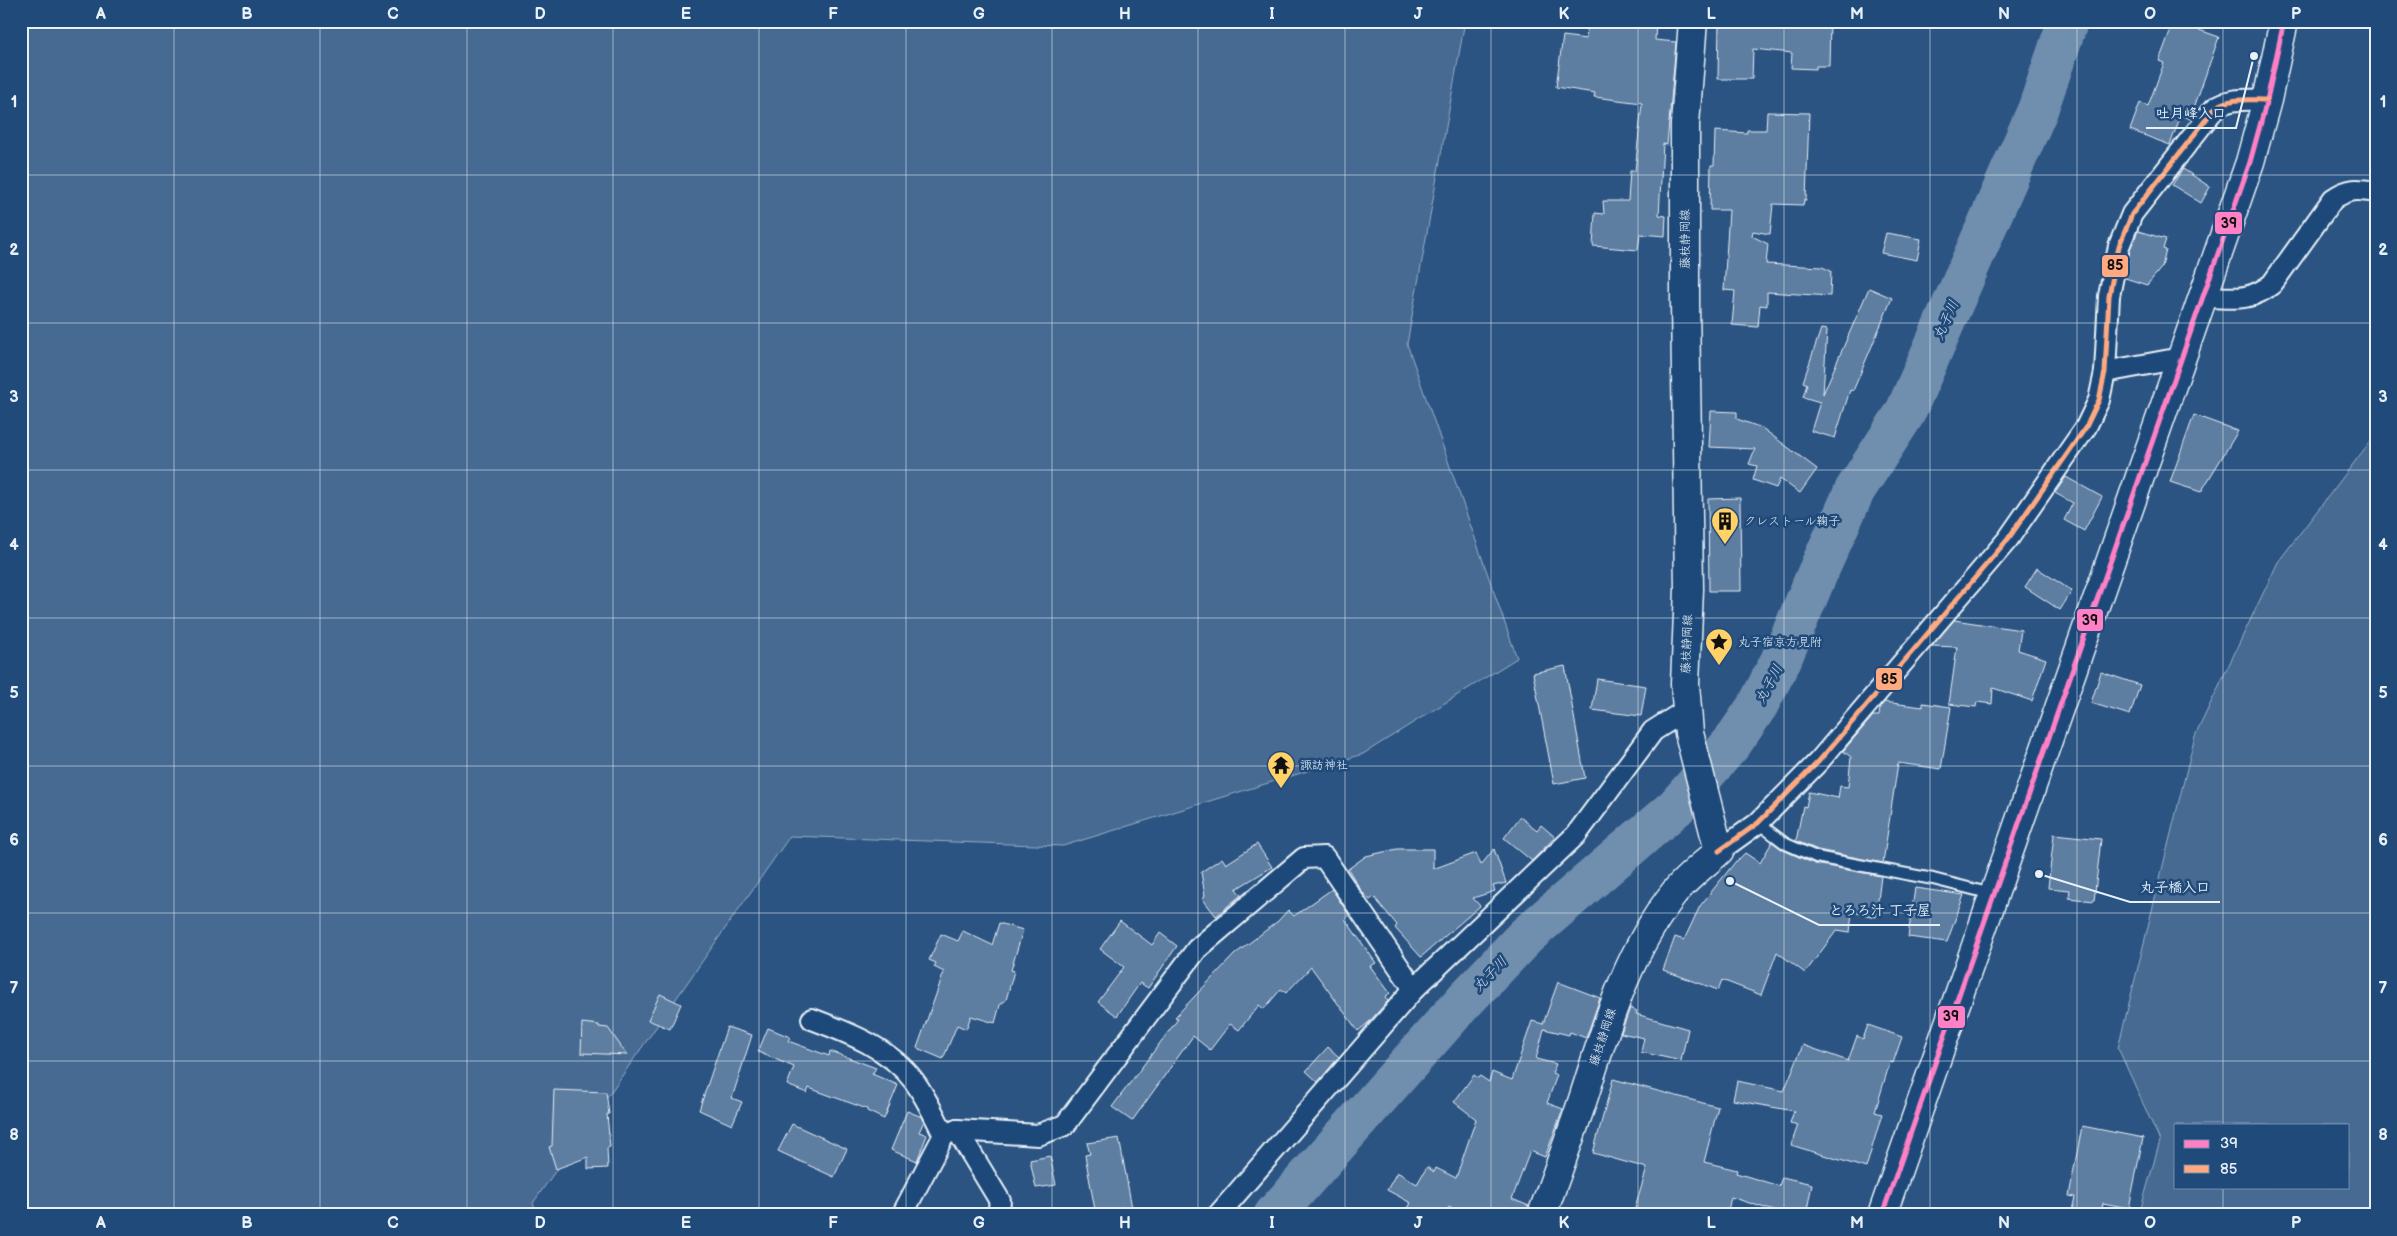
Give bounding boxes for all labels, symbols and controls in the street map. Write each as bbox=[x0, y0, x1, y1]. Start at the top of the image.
text: A bbox=[95, 5, 106, 24]
text: B bbox=[241, 5, 253, 24]
text: C bbox=[387, 5, 399, 24]
text: D bbox=[534, 5, 546, 24]
text: E bbox=[681, 5, 691, 24]
text: F bbox=[828, 5, 838, 24]
text: G bbox=[973, 5, 985, 24]
text: H bbox=[1119, 5, 1131, 24]
text: I bbox=[1269, 5, 1275, 24]
text: J bbox=[1414, 5, 1423, 24]
text: K bbox=[1559, 5, 1570, 24]
text: L bbox=[1706, 5, 1716, 24]
text: M bbox=[1850, 5, 1864, 24]
text: N bbox=[1998, 5, 2010, 24]
text: O bbox=[2144, 5, 2156, 24]
text: P bbox=[2291, 5, 2301, 24]
text: 1 bbox=[11, 93, 17, 112]
text: 1 bbox=[2380, 93, 2386, 112]
callout: 吐月峰入口 bbox=[2146, 99, 2236, 128]
text: 吐月峰入口 bbox=[2156, 105, 2226, 122]
street label: 藤枝静岡線 bbox=[1678, 209, 1693, 269]
line badge: 39 bbox=[2214, 211, 2243, 235]
text: 39 bbox=[2221, 215, 2237, 232]
text: 2 bbox=[9, 241, 19, 260]
text: 2 bbox=[2378, 241, 2388, 260]
line badge: 85 bbox=[2101, 254, 2129, 278]
text: 85 bbox=[2107, 257, 2123, 274]
water label: 丸子川 bbox=[1930, 297, 1962, 343]
text: 3 bbox=[9, 388, 19, 407]
text: 3 bbox=[2378, 388, 2388, 407]
building icon: クレストール鞠子 bbox=[1710, 506, 1740, 545]
place label: クレストール鞠子 bbox=[1744, 514, 1840, 529]
text: 4 bbox=[9, 536, 19, 555]
text: 4 bbox=[2378, 536, 2388, 555]
line badge: 39 bbox=[2076, 608, 2104, 632]
text: 39 bbox=[2082, 612, 2098, 629]
street label: 藤枝静岡線 bbox=[1678, 614, 1696, 674]
place icon: 丸子宿京方見附 bbox=[1704, 627, 1734, 666]
place label: 丸子宿京方見附 bbox=[1738, 635, 1822, 650]
water label: 丸子川 bbox=[1752, 661, 1786, 707]
line badge: 85 bbox=[1875, 667, 1903, 691]
text: 85 bbox=[1881, 671, 1897, 688]
text: 5 bbox=[9, 684, 19, 703]
text: 5 bbox=[2378, 684, 2388, 703]
temple icon: 諏訪神社 bbox=[1266, 750, 1296, 789]
place label: 諏訪神社 bbox=[1300, 758, 1348, 773]
text: 6 bbox=[9, 831, 19, 850]
text: 6 bbox=[2378, 831, 2388, 850]
callout: 丸子橋入口 bbox=[2130, 873, 2220, 902]
text: 丸子橋入口 bbox=[2140, 879, 2210, 896]
callout: とろろ汁 丁子屋 bbox=[1819, 896, 1940, 925]
text: とろろ汁 丁子屋 bbox=[1829, 902, 1931, 919]
water label: 丸子川 bbox=[1469, 953, 1511, 995]
text: 7 bbox=[10, 979, 19, 998]
text: 7 bbox=[2379, 979, 2388, 998]
line badge: 39 bbox=[1937, 1005, 1966, 1029]
street label: 藤枝静岡線 bbox=[1587, 1006, 1619, 1068]
text: 39 bbox=[1943, 1008, 1959, 1025]
legend bbox=[2174, 1124, 2350, 1188]
text: 8 bbox=[9, 1126, 19, 1145]
text: 8 bbox=[2378, 1126, 2388, 1145]
text: 39 bbox=[2220, 1134, 2238, 1153]
text: 85 bbox=[2220, 1160, 2237, 1179]
text: A bbox=[95, 1214, 106, 1233]
text: B bbox=[241, 1214, 253, 1233]
text: C bbox=[387, 1214, 399, 1233]
text: D bbox=[534, 1214, 546, 1233]
text: E bbox=[681, 1214, 691, 1233]
text: F bbox=[828, 1214, 838, 1233]
text: G bbox=[973, 1214, 985, 1233]
text: H bbox=[1119, 1214, 1131, 1233]
text: I bbox=[1269, 1214, 1275, 1233]
text: J bbox=[1414, 1214, 1423, 1233]
text: K bbox=[1559, 1214, 1570, 1233]
text: L bbox=[1706, 1214, 1716, 1233]
text: M bbox=[1850, 1214, 1864, 1233]
text: N bbox=[1998, 1214, 2010, 1233]
text: O bbox=[2144, 1214, 2156, 1233]
text: P bbox=[2291, 1214, 2301, 1233]

